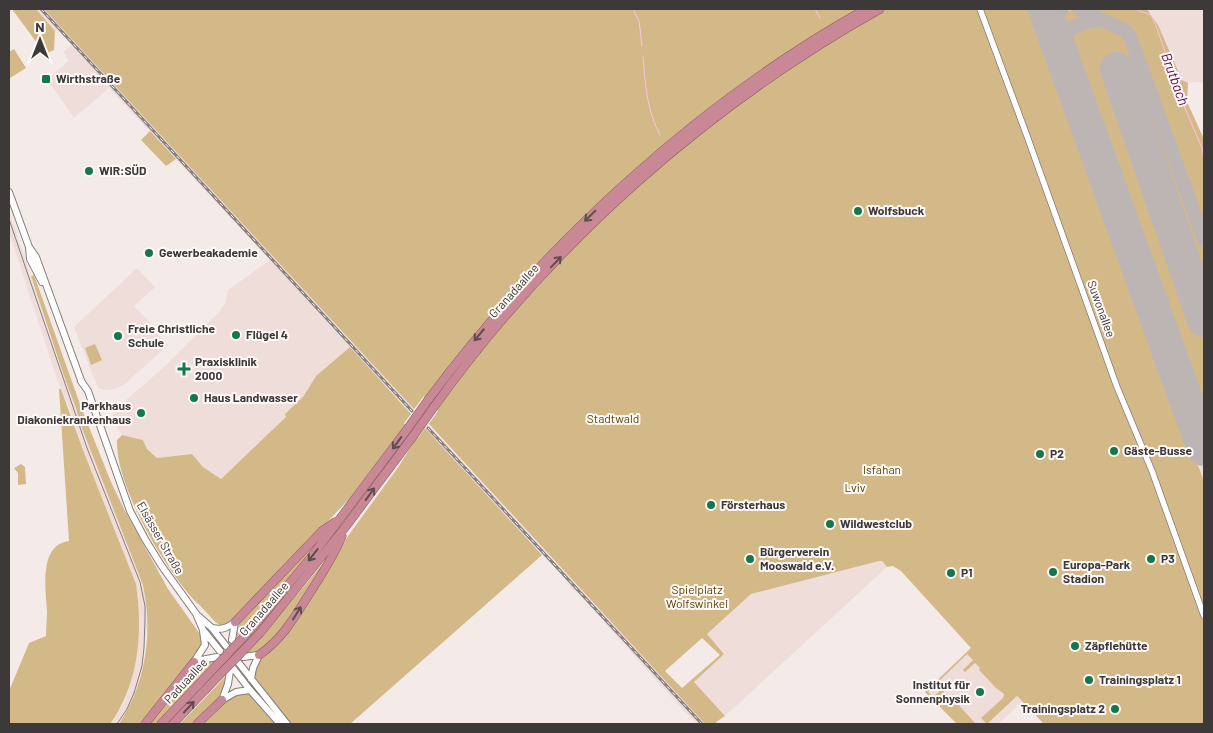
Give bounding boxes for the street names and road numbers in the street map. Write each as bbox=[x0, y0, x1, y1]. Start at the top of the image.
street label: Granadaallee bbox=[485, 261, 541, 320]
street label: Suwonallee bbox=[1085, 278, 1119, 339]
street label: Elsässer Straße bbox=[134, 499, 187, 576]
street label: Granadaallee bbox=[236, 578, 291, 638]
street label: Paduaallee bbox=[161, 655, 210, 706]

